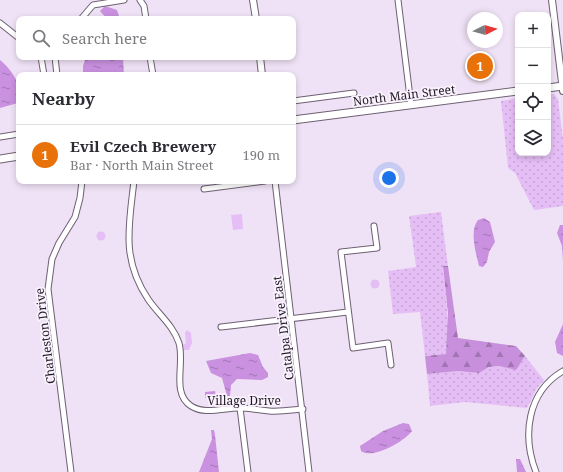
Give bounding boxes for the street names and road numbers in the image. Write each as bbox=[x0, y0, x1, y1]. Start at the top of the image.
street label: North Main Street bbox=[352, 80, 456, 110]
street label: Catalpa Drive East bbox=[268, 275, 298, 381]
street label: Charleston Drive bbox=[31, 287, 59, 385]
street label: Village Drive bbox=[207, 392, 281, 409]

